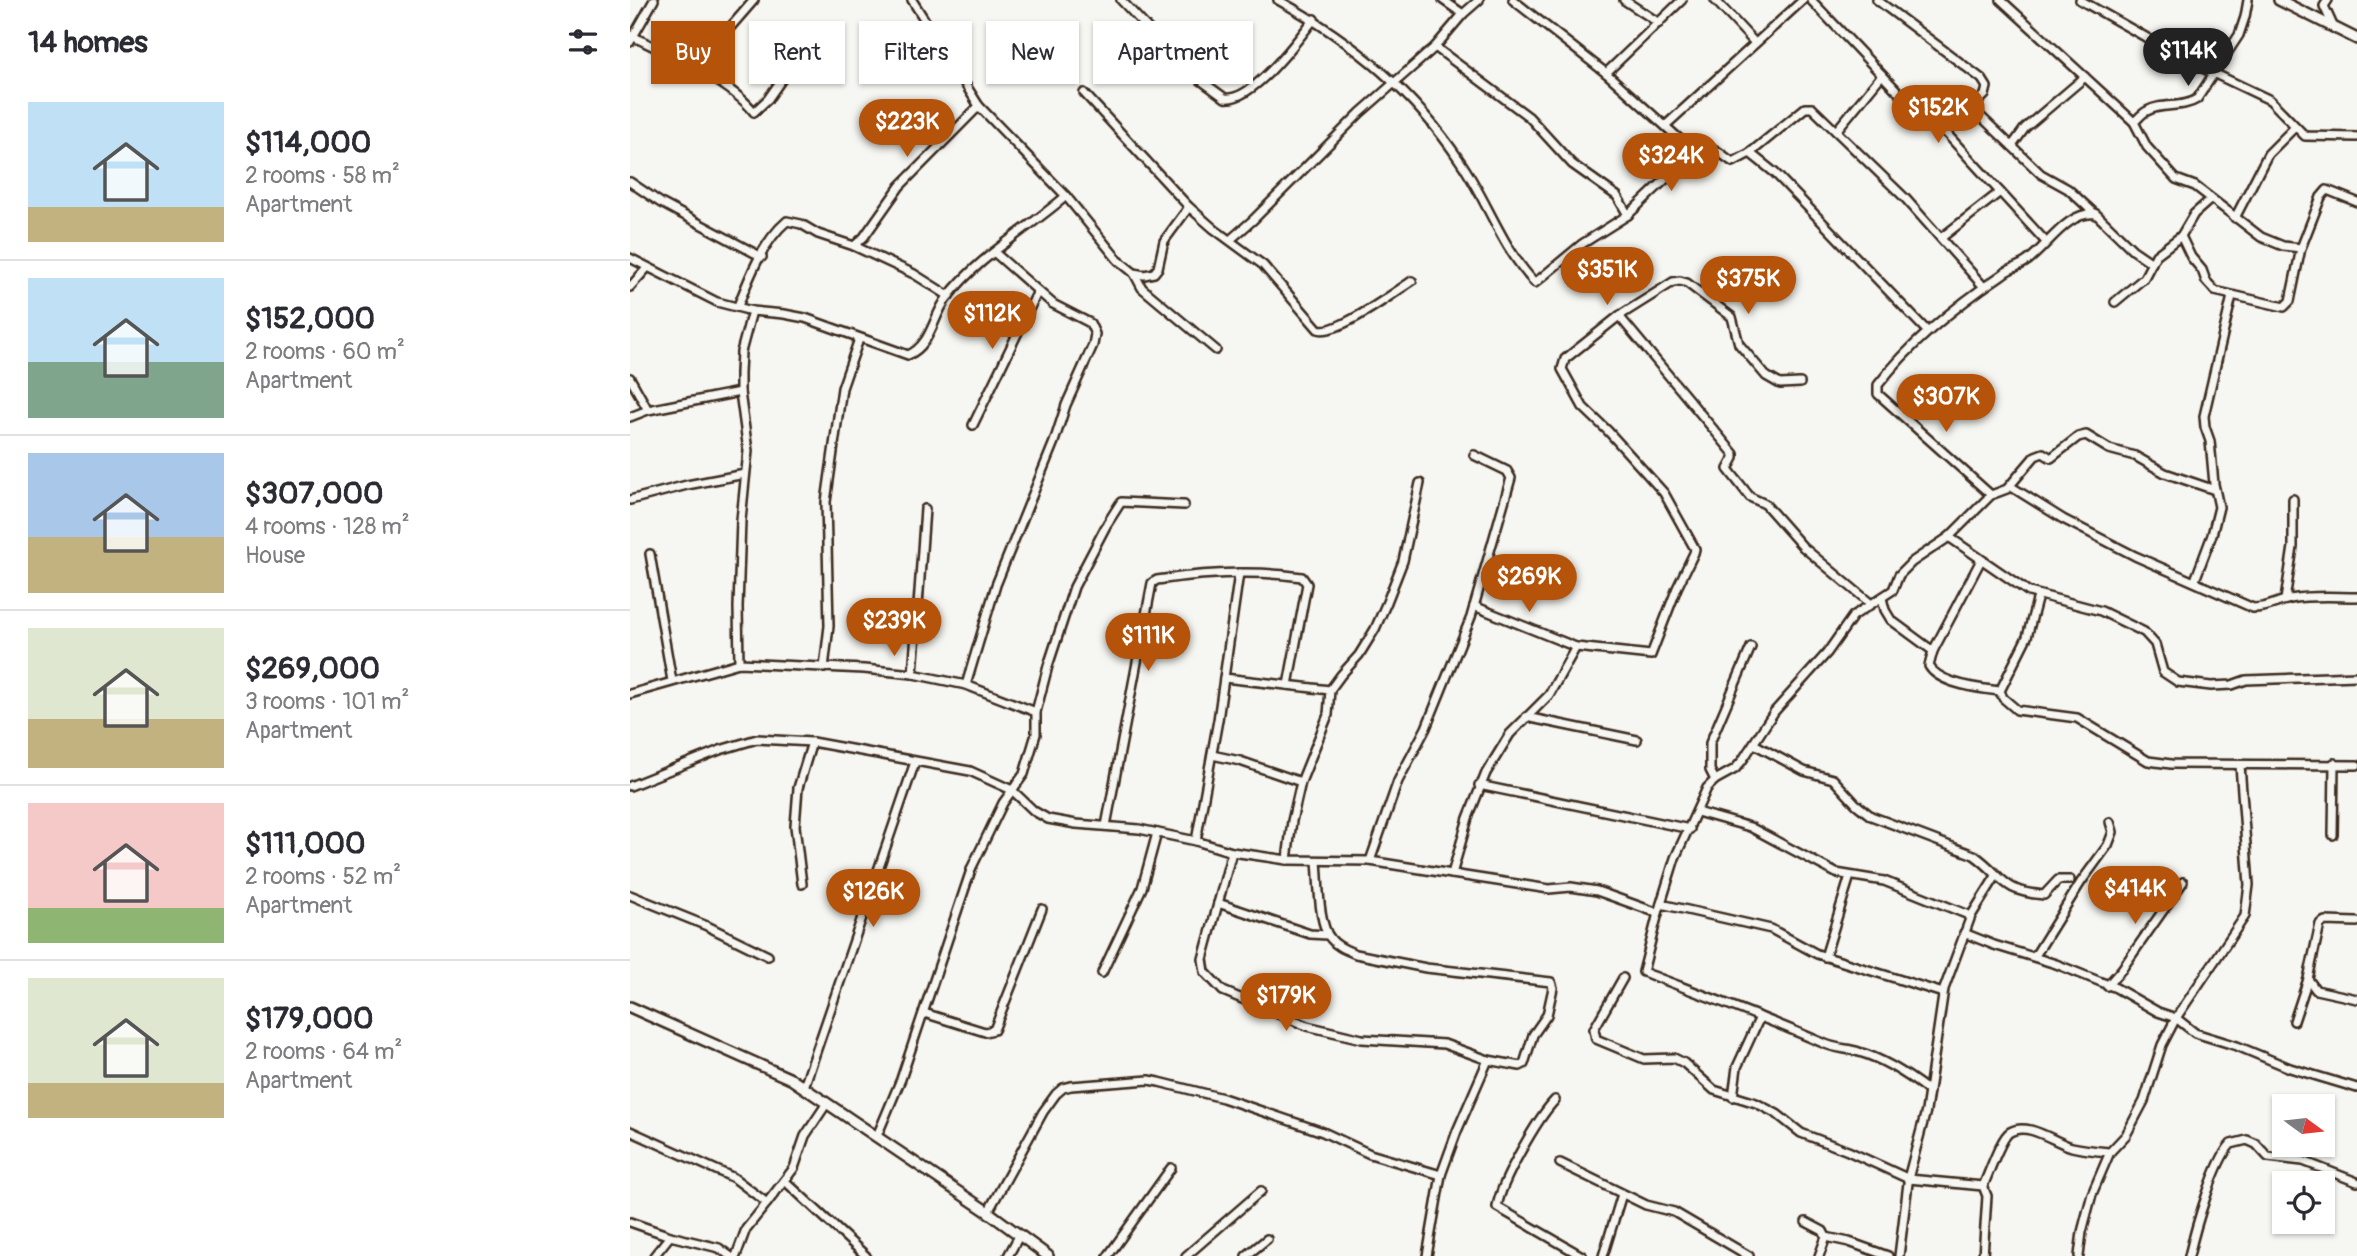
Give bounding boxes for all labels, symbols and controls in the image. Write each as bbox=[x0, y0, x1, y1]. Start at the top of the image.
chip: Buy bbox=[651, 21, 735, 84]
chip: Rent bbox=[749, 21, 845, 84]
chip: Filters bbox=[859, 21, 972, 84]
chip: New bbox=[986, 21, 1079, 84]
chip: Apartment bbox=[1093, 21, 1253, 84]
icon: filters bbox=[564, 23, 602, 61]
text: 14 homes bbox=[28, 24, 148, 61]
pin: $114K bbox=[2139, 28, 2237, 88]
text: $114K bbox=[2159, 36, 2217, 65]
pin: $152K bbox=[1889, 86, 1987, 145]
text: $152K bbox=[1908, 93, 1968, 122]
pin: $223K bbox=[858, 100, 956, 159]
text: $223K bbox=[875, 107, 939, 136]
text: $114,000 bbox=[245, 124, 371, 161]
icon: home bbox=[84, 130, 168, 214]
pin: $324K bbox=[1622, 134, 1720, 193]
text: $324K bbox=[1638, 141, 1704, 170]
text: 2 rooms · 58 m² bbox=[245, 161, 400, 190]
text: Apartment bbox=[245, 190, 352, 219]
pin: $351K bbox=[1558, 247, 1656, 307]
text: $351K bbox=[1577, 255, 1637, 284]
pin: $375K bbox=[1699, 256, 1797, 316]
text: $375K bbox=[1716, 264, 1780, 293]
pin: $112K bbox=[943, 292, 1041, 351]
text: $112K bbox=[963, 299, 1021, 328]
text: $152,000 bbox=[245, 300, 375, 337]
icon: home bbox=[84, 306, 168, 390]
text: 2 rooms · 60 m² bbox=[245, 337, 405, 366]
text: Apartment bbox=[245, 366, 352, 395]
pin: $307K bbox=[1897, 374, 1995, 434]
text: $307K bbox=[1912, 382, 1980, 411]
text: $307,000 bbox=[245, 475, 383, 512]
icon: home bbox=[84, 481, 168, 565]
text: 4 rooms · 128 m² bbox=[245, 512, 410, 541]
text: House bbox=[245, 541, 305, 570]
pin: $269K bbox=[1480, 554, 1578, 614]
text: $269K bbox=[1497, 562, 1561, 591]
pin: $239K bbox=[845, 598, 943, 658]
text: $239K bbox=[862, 606, 926, 635]
pin: $111K bbox=[1099, 614, 1197, 673]
text: $111K bbox=[1121, 621, 1175, 650]
text: $269,000 bbox=[245, 650, 380, 687]
icon: home bbox=[84, 656, 168, 740]
text: 3 rooms · 101 m² bbox=[245, 687, 409, 716]
text: Apartment bbox=[245, 716, 352, 745]
text: $111,000 bbox=[245, 825, 366, 862]
icon: home bbox=[84, 831, 168, 915]
text: 2 rooms · 52 m² bbox=[245, 862, 401, 891]
pin: $414K bbox=[2086, 866, 2184, 926]
pin: $126K bbox=[824, 870, 922, 929]
text: $414K bbox=[2104, 874, 2166, 903]
text: $126K bbox=[842, 877, 904, 906]
text: Apartment bbox=[245, 891, 352, 920]
pin: $179K bbox=[1237, 974, 1335, 1033]
text: $179K bbox=[1256, 981, 1316, 1010]
text: $179,000 bbox=[245, 1000, 373, 1037]
icon: home bbox=[84, 1006, 168, 1090]
text: 2 rooms · 64 m² bbox=[245, 1037, 402, 1066]
text: Apartment bbox=[245, 1066, 352, 1095]
north arrow bbox=[2272, 1094, 2334, 1157]
map controls bbox=[2272, 1094, 2335, 1234]
button: locate bbox=[2272, 1171, 2335, 1234]

